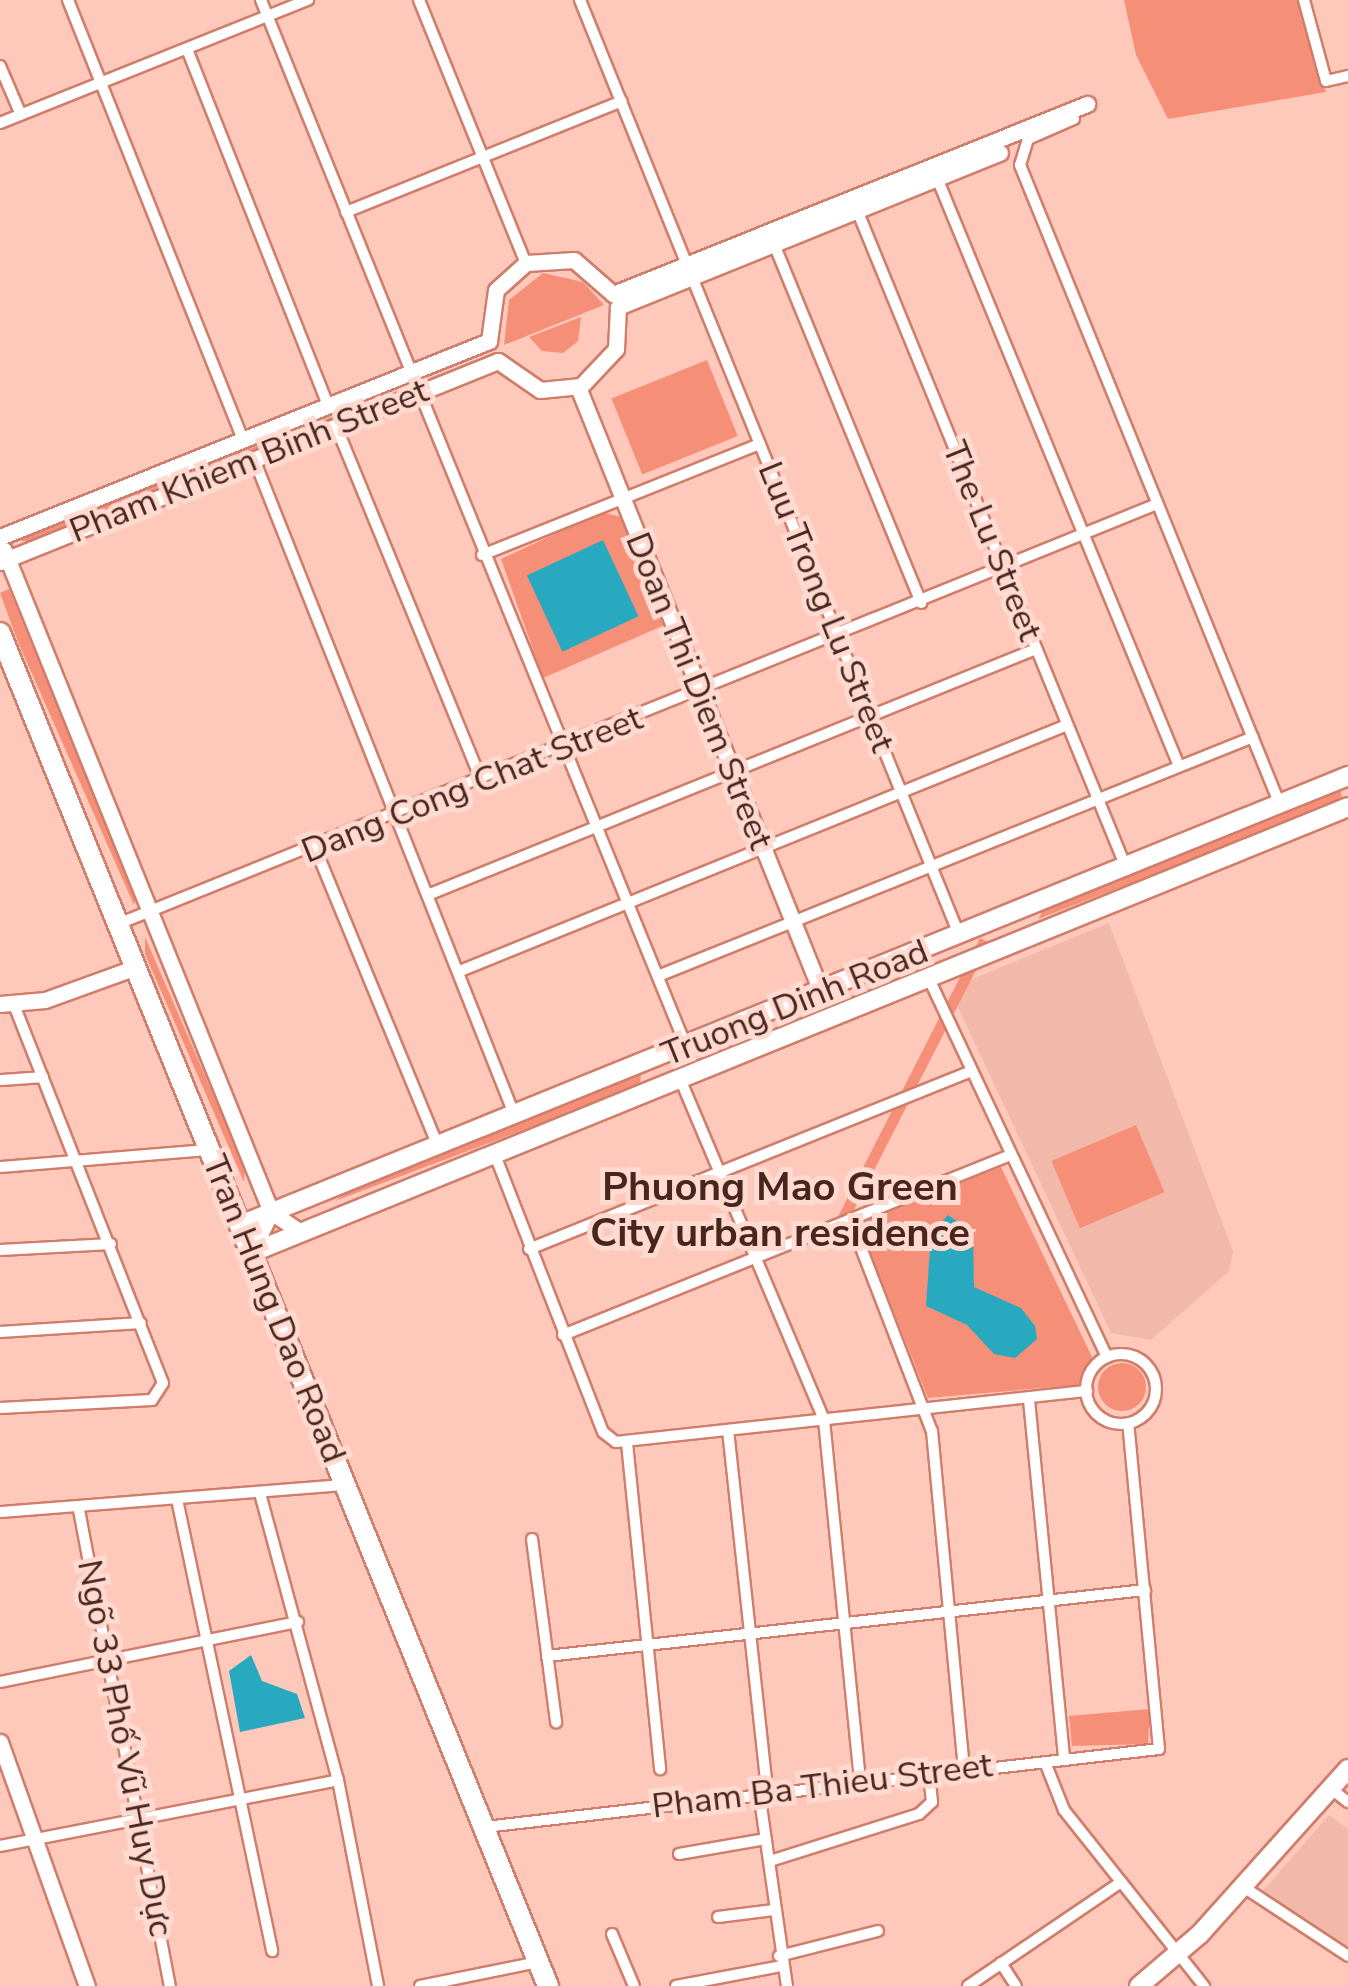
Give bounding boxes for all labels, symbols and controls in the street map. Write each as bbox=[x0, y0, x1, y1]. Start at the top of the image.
street label: Pham Khiem Binh Street bbox=[64, 370, 434, 552]
street label: The Lu Street bbox=[933, 435, 1051, 647]
street label: Luu Trong Lu Street bbox=[749, 456, 903, 758]
street label: Doan Thi Diem Street bbox=[616, 526, 782, 856]
street label: Dang Cong Chat Street bbox=[295, 697, 649, 873]
street label: Truong Dinh Road bbox=[656, 930, 934, 1076]
street label: Tran Hung Dao Road bbox=[193, 1149, 355, 1469]
district label: Phuong Mao Green City urban residence bbox=[590, 1163, 970, 1257]
street label: Ngõ 33 Phố Vũ Huy Dực bbox=[68, 1556, 182, 1940]
street label: Pham Ba Thieu Street bbox=[649, 1744, 995, 1828]

